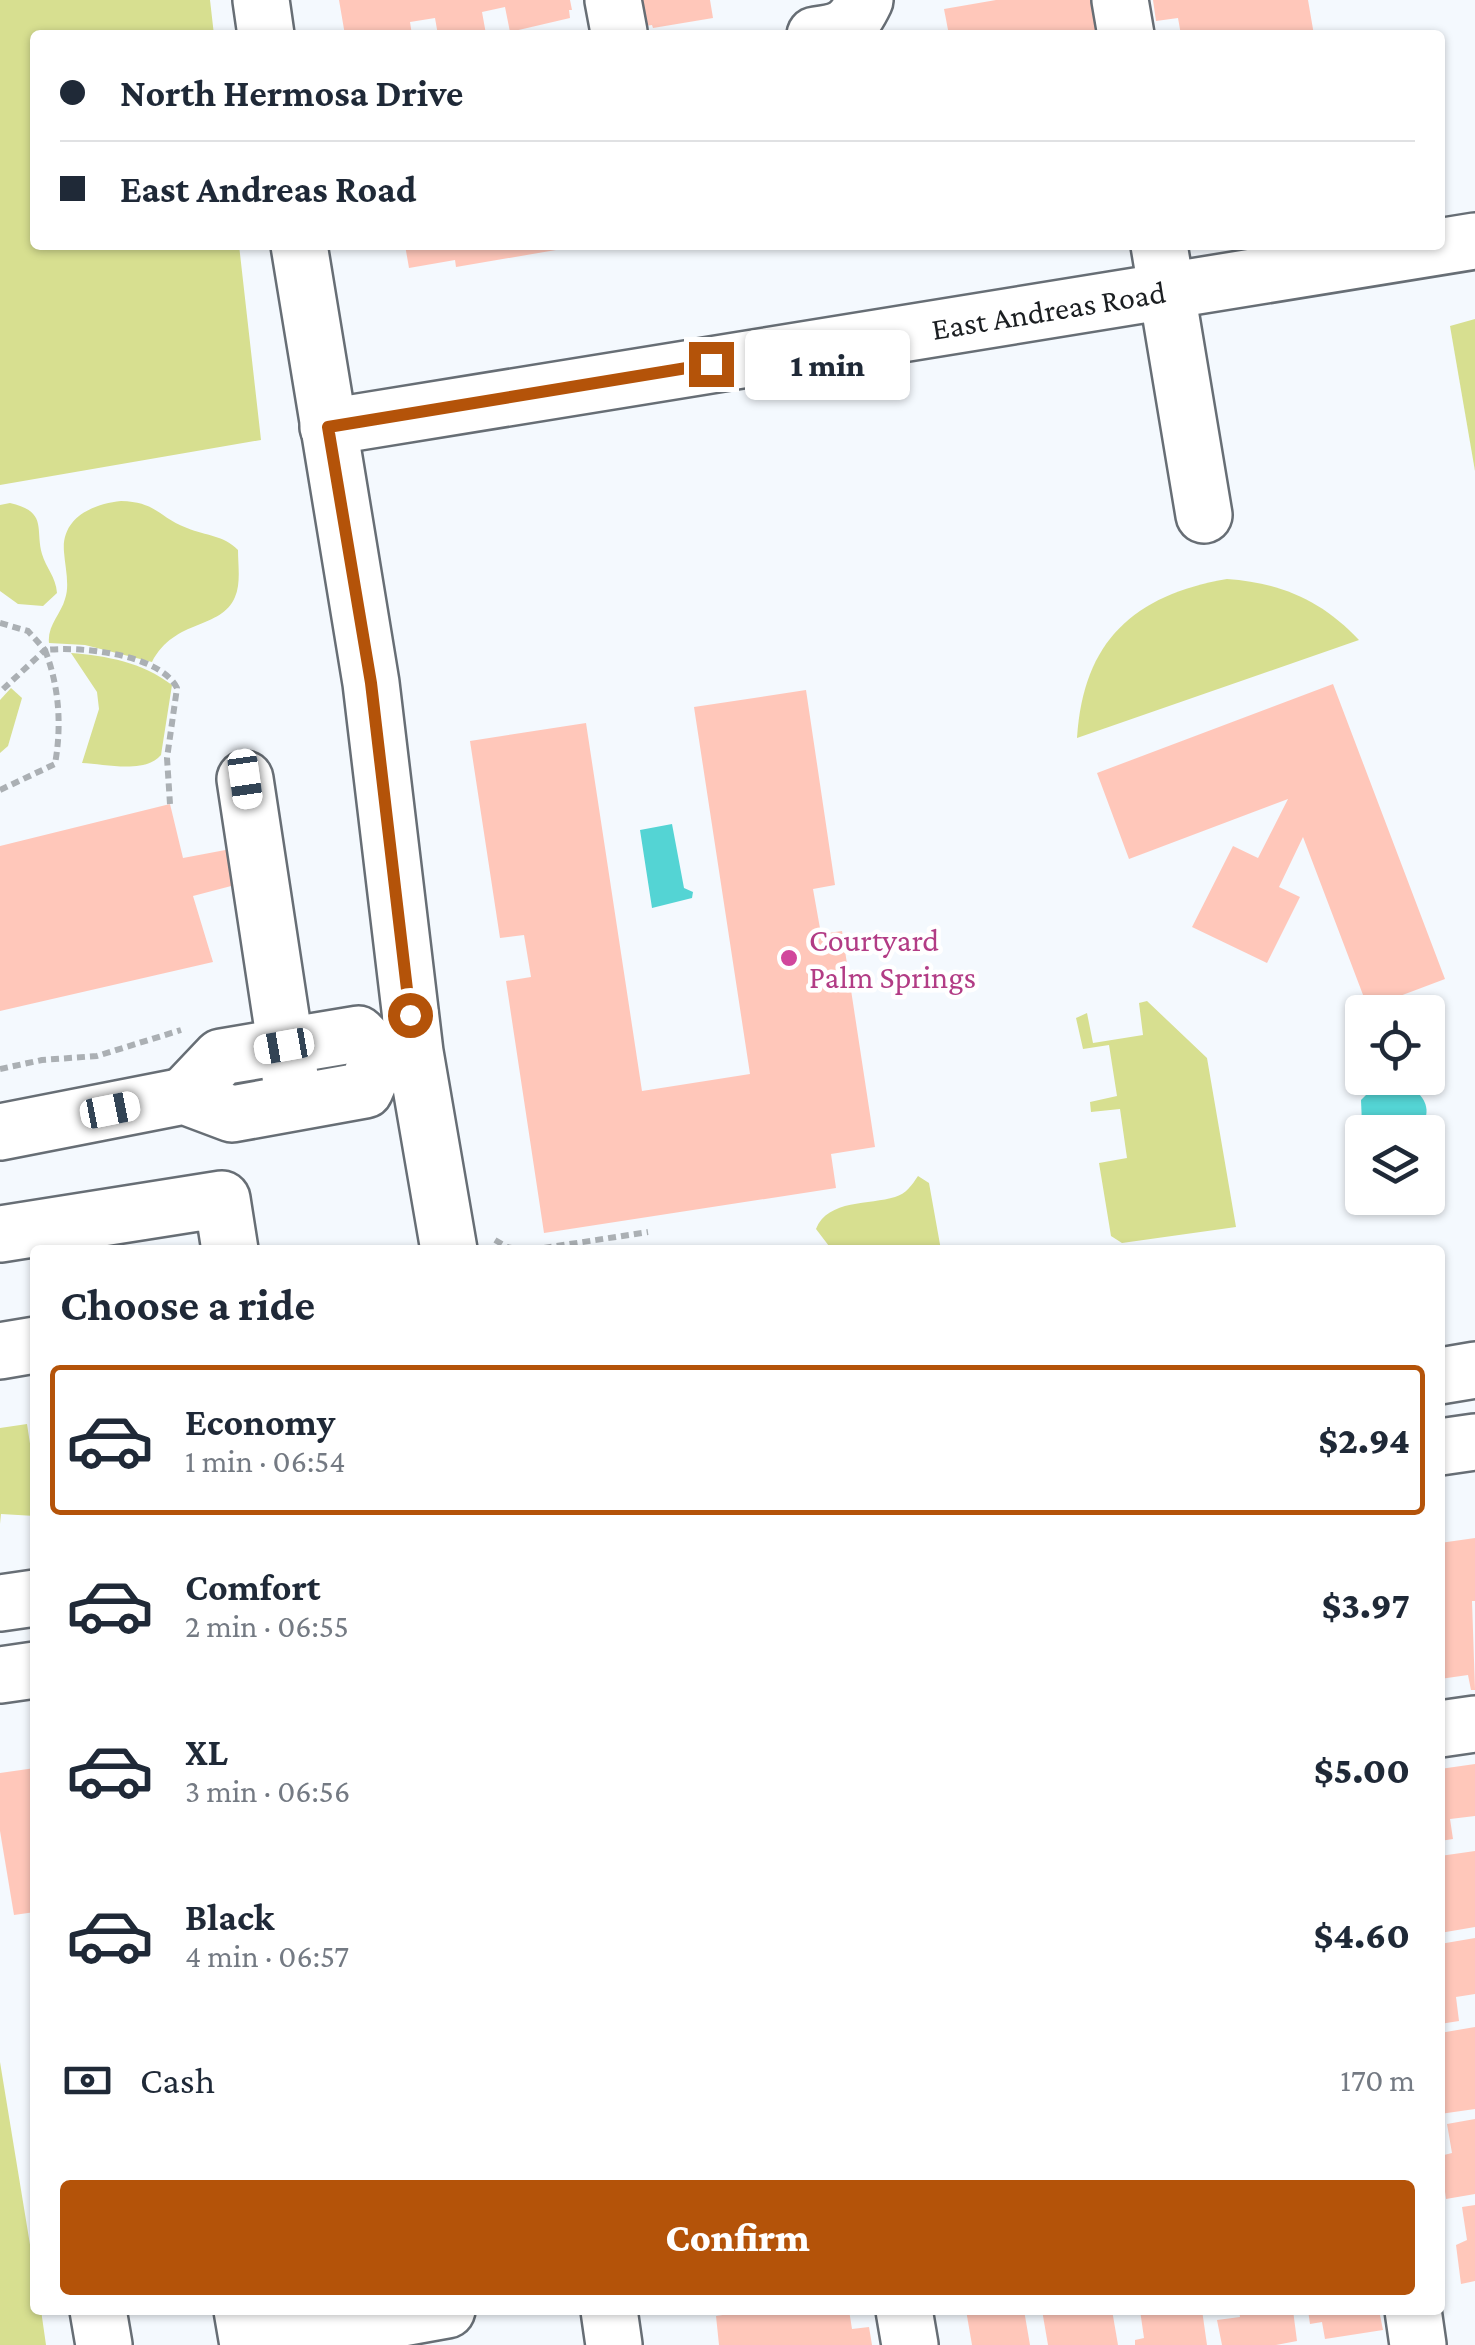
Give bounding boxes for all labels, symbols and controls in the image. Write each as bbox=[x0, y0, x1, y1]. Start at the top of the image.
text: North Hermosa Drive bbox=[120, 72, 463, 114]
text: East Andreas Road bbox=[120, 168, 417, 210]
street label: East Andreas Road bbox=[929, 273, 1168, 347]
callout: 1 min bbox=[746, 329, 911, 399]
route end bbox=[689, 342, 734, 387]
text: 1 min bbox=[790, 347, 865, 383]
car bbox=[226, 747, 264, 811]
place label: Courtyard Palm Springs bbox=[809, 922, 976, 995]
marker: Courtyard Palm Springs bbox=[778, 947, 800, 969]
route start bbox=[388, 993, 433, 1038]
map controls bbox=[1345, 995, 1445, 1215]
button: locate bbox=[1345, 995, 1445, 1095]
car bbox=[252, 1026, 316, 1066]
car bbox=[78, 1090, 142, 1130]
button: layers bbox=[1345, 1115, 1445, 1215]
text: Choose a ride bbox=[60, 1280, 315, 1330]
icon: car bbox=[65, 1395, 155, 1485]
text: Economy bbox=[185, 1401, 335, 1443]
text: $2.94 bbox=[1318, 1419, 1410, 1461]
text: 1 min · 06:54 bbox=[185, 1443, 346, 1479]
icon: car bbox=[65, 1560, 155, 1650]
text: Comfort bbox=[185, 1566, 321, 1608]
text: $3.97 bbox=[1322, 1584, 1410, 1626]
text: 2 min · 06:55 bbox=[185, 1608, 349, 1644]
icon: car bbox=[65, 1725, 155, 1815]
text: XL bbox=[185, 1731, 228, 1773]
text: $5.00 bbox=[1314, 1749, 1410, 1791]
text: 3 min · 06:56 bbox=[185, 1773, 350, 1809]
icon: car bbox=[65, 1890, 155, 1980]
text: Black bbox=[185, 1896, 274, 1938]
text: $4.60 bbox=[1314, 1914, 1410, 1956]
text: 4 min · 06:57 bbox=[185, 1938, 349, 1974]
icon: cash bbox=[60, 2053, 115, 2108]
text: Cash bbox=[140, 2059, 215, 2101]
text: 170 m bbox=[1340, 2062, 1415, 2098]
button: Confirm bbox=[60, 2180, 1415, 2295]

